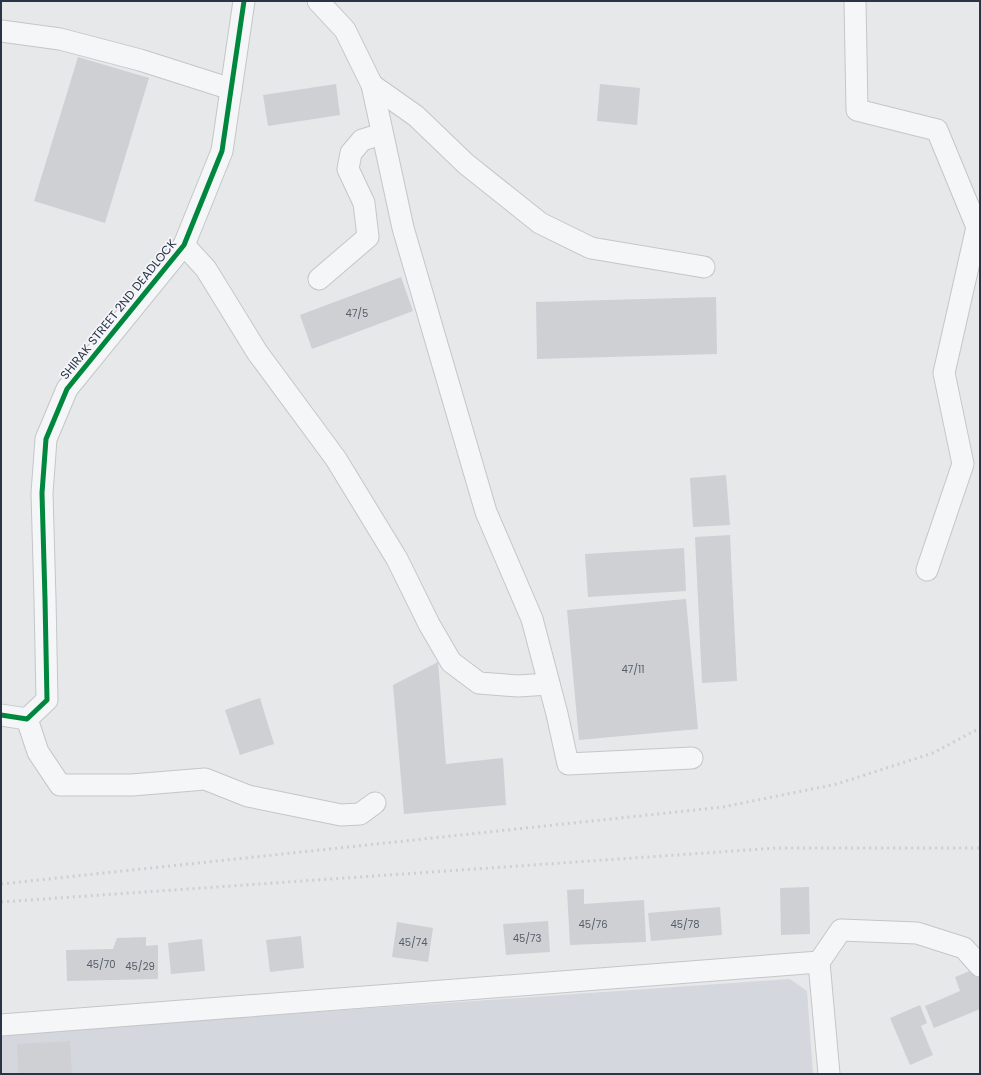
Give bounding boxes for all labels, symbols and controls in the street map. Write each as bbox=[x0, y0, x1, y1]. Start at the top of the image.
street label: SHIRAK STREET 2ND DEADLOCK bbox=[56, 235, 180, 383]
house number: 47/5 bbox=[346, 306, 368, 321]
house number: 47/11 bbox=[622, 662, 644, 677]
house number: 45/76 bbox=[578, 917, 608, 932]
house number: 45/78 bbox=[670, 917, 700, 932]
house number: 45/73 bbox=[513, 931, 541, 946]
house number: 45/74 bbox=[398, 935, 428, 950]
house number: 45/70 bbox=[86, 957, 116, 972]
house number: 45/29 bbox=[125, 959, 155, 974]

